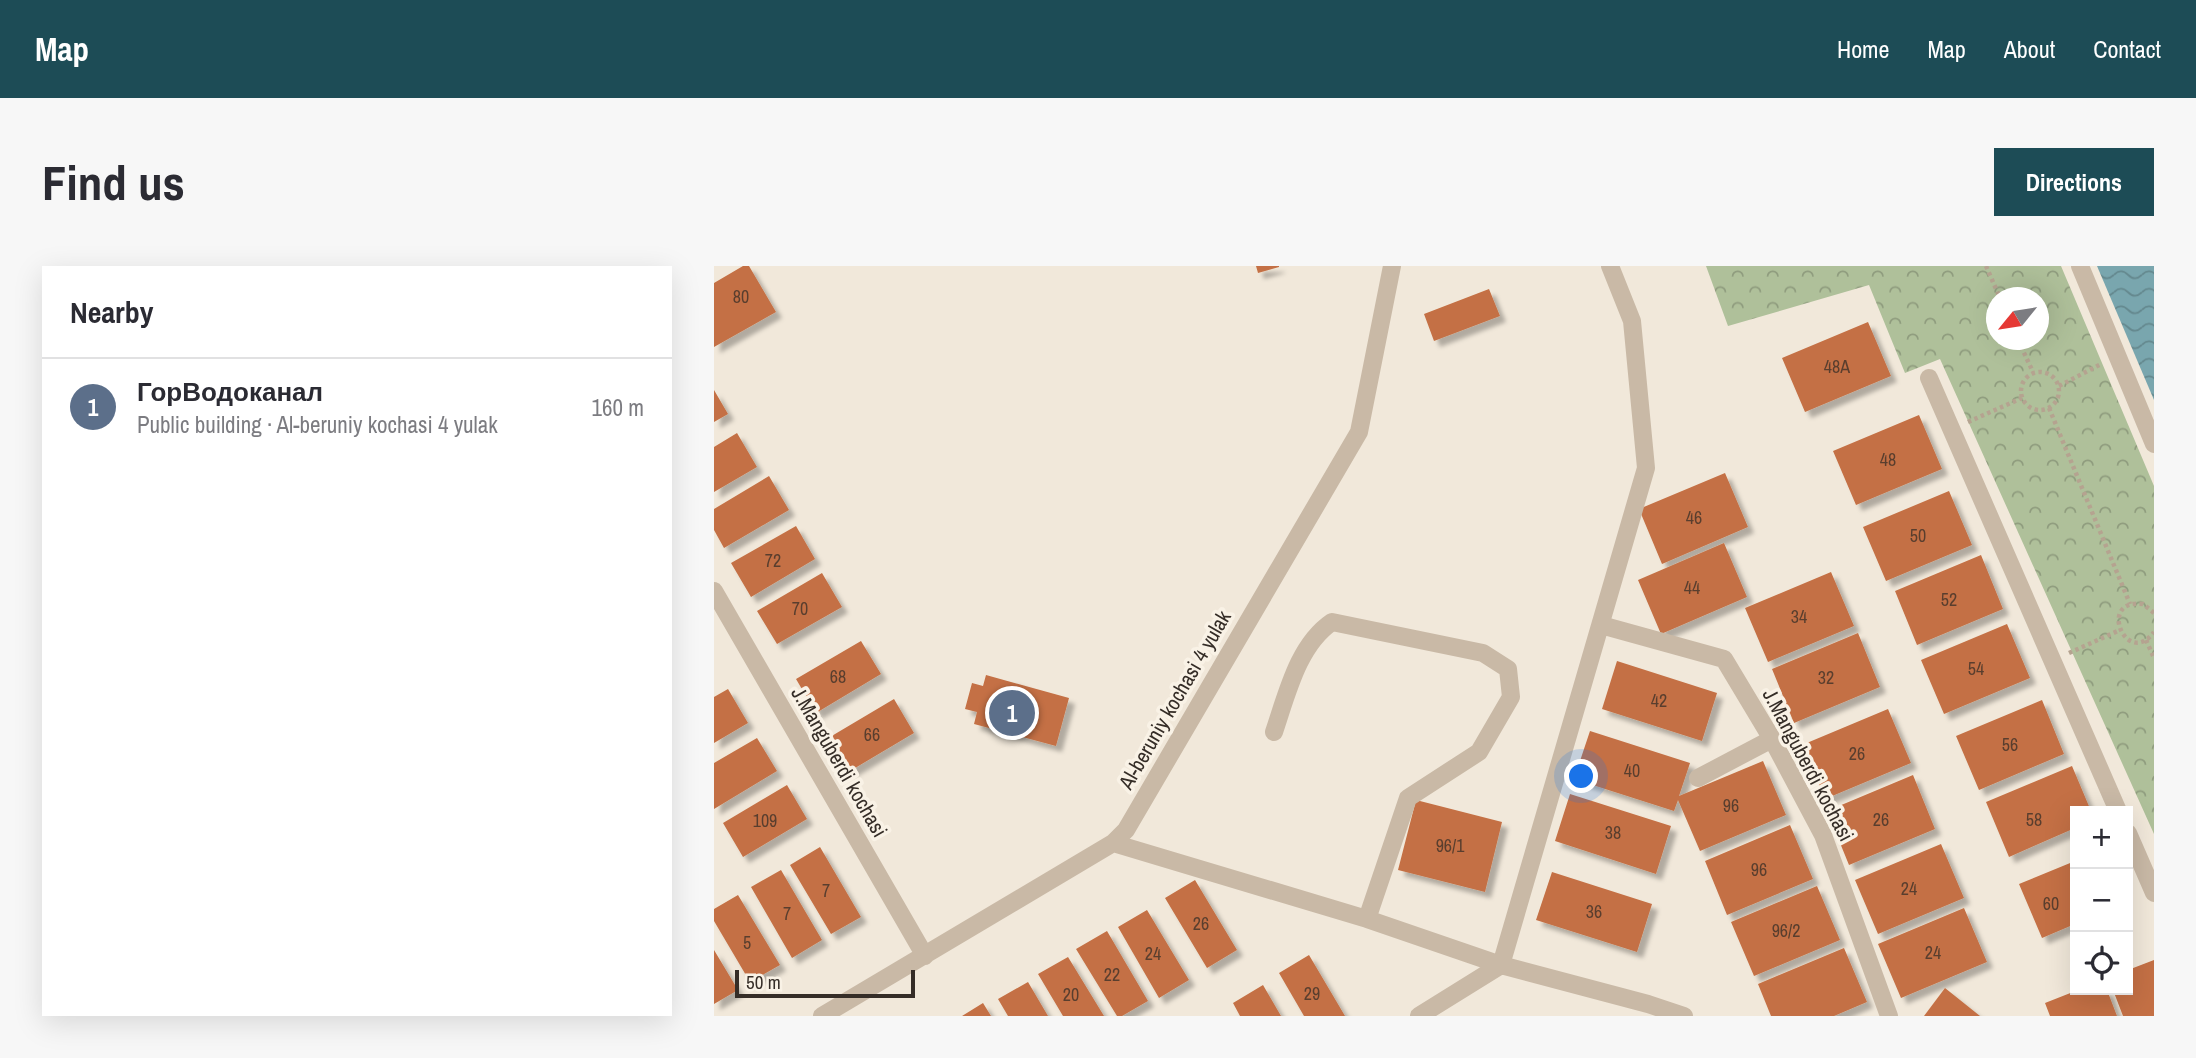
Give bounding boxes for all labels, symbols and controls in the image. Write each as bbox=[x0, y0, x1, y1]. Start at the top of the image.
text: Map bbox=[35, 27, 89, 71]
text: Home bbox=[1837, 33, 1889, 65]
text: Map bbox=[1927, 33, 1966, 65]
text: About bbox=[2004, 33, 2055, 65]
text: Contact bbox=[2093, 33, 2161, 65]
button: Directions bbox=[1994, 148, 2154, 216]
text: Find us bbox=[42, 149, 185, 215]
house number: 80 bbox=[733, 284, 749, 309]
north arrow bbox=[1986, 287, 2049, 350]
text: Nearby bbox=[70, 292, 153, 332]
house number: 48A bbox=[1824, 354, 1850, 379]
text: ГорВодоканал bbox=[137, 374, 323, 409]
text: 1 bbox=[88, 392, 98, 423]
text: 160 m bbox=[592, 392, 644, 423]
text: Public building · Al-beruniy kochasi 4 yulak bbox=[137, 409, 498, 440]
house number: 48 bbox=[1880, 447, 1896, 472]
house number: 46 bbox=[1686, 505, 1702, 530]
house number: 50 bbox=[1910, 523, 1926, 548]
house number: 72 bbox=[765, 548, 781, 573]
house number: 44 bbox=[1684, 575, 1700, 600]
house number: 52 bbox=[1941, 587, 1957, 612]
house number: 70 bbox=[792, 596, 808, 621]
house number: 34 bbox=[1791, 604, 1807, 629]
street label: Al-beruniy kochasi 4 yulak bbox=[1111, 605, 1238, 795]
house number: 54 bbox=[1968, 656, 1984, 681]
house number: 68 bbox=[830, 664, 846, 689]
house number: 32 bbox=[1818, 665, 1834, 690]
street label: J.Manguberdi kochasi bbox=[785, 681, 894, 842]
street label: J.Manguberdi kochasi bbox=[1756, 683, 1861, 846]
pin: 1 bbox=[989, 687, 1035, 739]
house number: 42 bbox=[1651, 688, 1667, 713]
house number: 66 bbox=[864, 722, 880, 747]
house number: 56 bbox=[2002, 732, 2018, 757]
house number: 26 bbox=[1849, 741, 1865, 766]
house number: 40 bbox=[1624, 758, 1640, 783]
your location bbox=[1564, 759, 1598, 793]
house number: 96 bbox=[1723, 793, 1739, 818]
map controls bbox=[2070, 806, 2133, 995]
button: + bbox=[2070, 806, 2133, 869]
house number: 26 bbox=[1873, 807, 1889, 832]
house number: 58 bbox=[2026, 807, 2042, 832]
house number: 109 bbox=[753, 808, 777, 833]
house number: 38 bbox=[1605, 820, 1621, 845]
house number: 96/1 bbox=[1436, 833, 1465, 858]
house number: 96 bbox=[1751, 857, 1767, 882]
button: − bbox=[2070, 869, 2133, 932]
house number: 24 bbox=[1901, 876, 1917, 901]
house number: 7 bbox=[822, 878, 830, 903]
house number: 60 bbox=[2043, 891, 2059, 916]
house number: 36 bbox=[1586, 899, 1602, 924]
house number: 7 bbox=[783, 901, 791, 926]
house number: 26 bbox=[1193, 911, 1209, 936]
house number: 96/2 bbox=[1772, 918, 1800, 943]
house number: 5 bbox=[743, 930, 751, 955]
button: locate bbox=[2070, 932, 2133, 995]
house number: 24 bbox=[1925, 940, 1941, 965]
house number: 24 bbox=[1145, 941, 1161, 966]
house number: 22 bbox=[1104, 962, 1120, 987]
scale bar bbox=[735, 967, 915, 999]
text: 50 m bbox=[746, 969, 781, 995]
house number: 29 bbox=[1304, 981, 1320, 1006]
house number: 20 bbox=[1063, 982, 1079, 1007]

